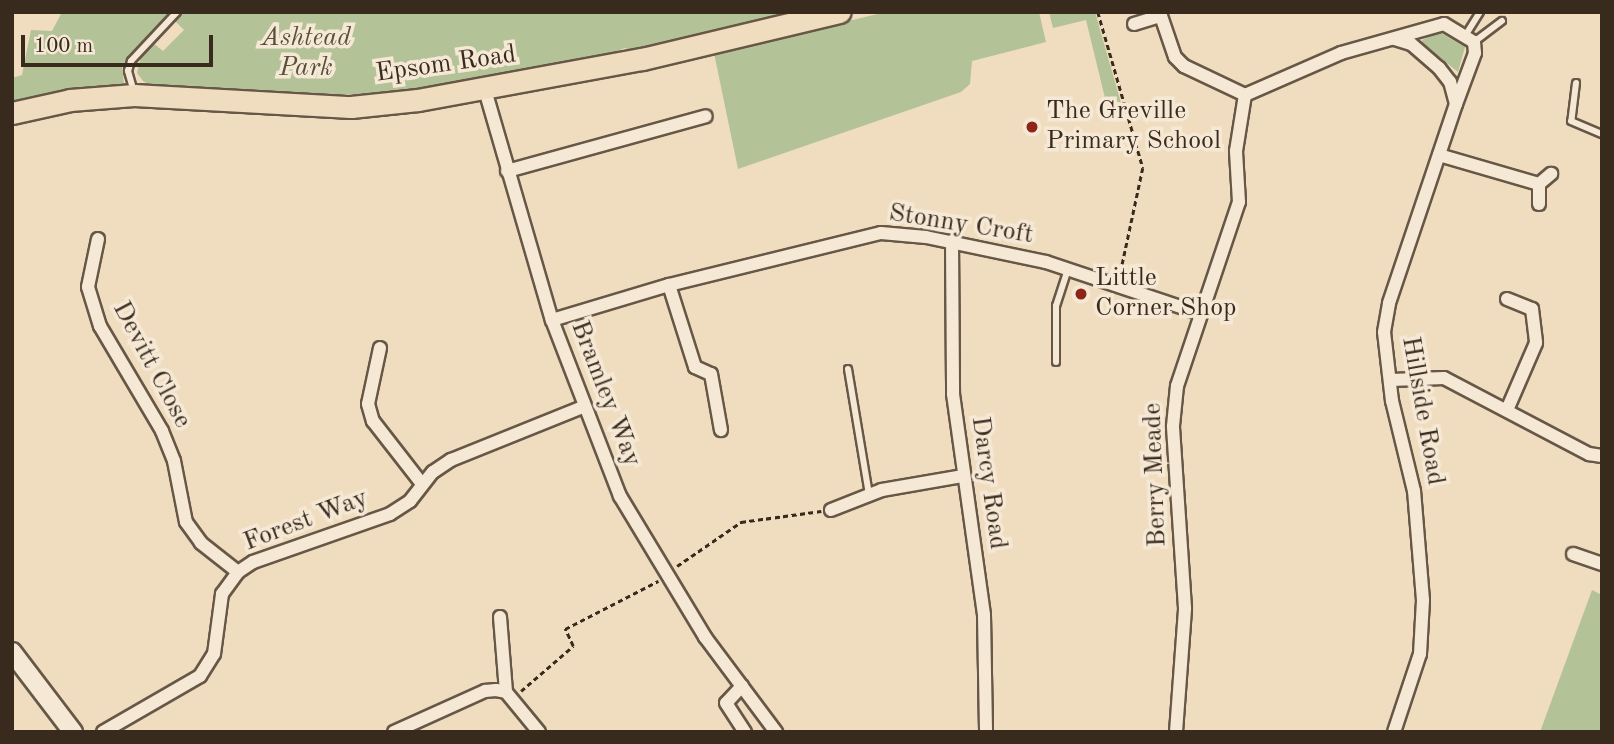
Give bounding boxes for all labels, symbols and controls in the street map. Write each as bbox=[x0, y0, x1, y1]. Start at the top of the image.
scale bar bbox=[24, 21, 217, 65]
park label: Ashtead Park bbox=[261, 23, 351, 84]
text: 100 m bbox=[34, 36, 93, 57]
street label: Epsom Road bbox=[374, 40, 518, 90]
place label: The Greville Primary School bbox=[1046, 96, 1221, 158]
marker: The Greville Primary School bbox=[1024, 119, 1040, 135]
street label: Stonny Croft bbox=[887, 198, 1035, 252]
place label: Little Corner Shop bbox=[1095, 263, 1237, 324]
marker: Little Corner Shop bbox=[1073, 286, 1089, 302]
street label: Devitt Close bbox=[105, 296, 197, 434]
street label: Bramley Way bbox=[563, 317, 647, 471]
street label: Hillside Road bbox=[1394, 334, 1450, 488]
street label: Berry Meade bbox=[1138, 402, 1174, 548]
street label: Darcy Road bbox=[963, 414, 1013, 552]
street label: Forest Way bbox=[239, 483, 373, 559]

